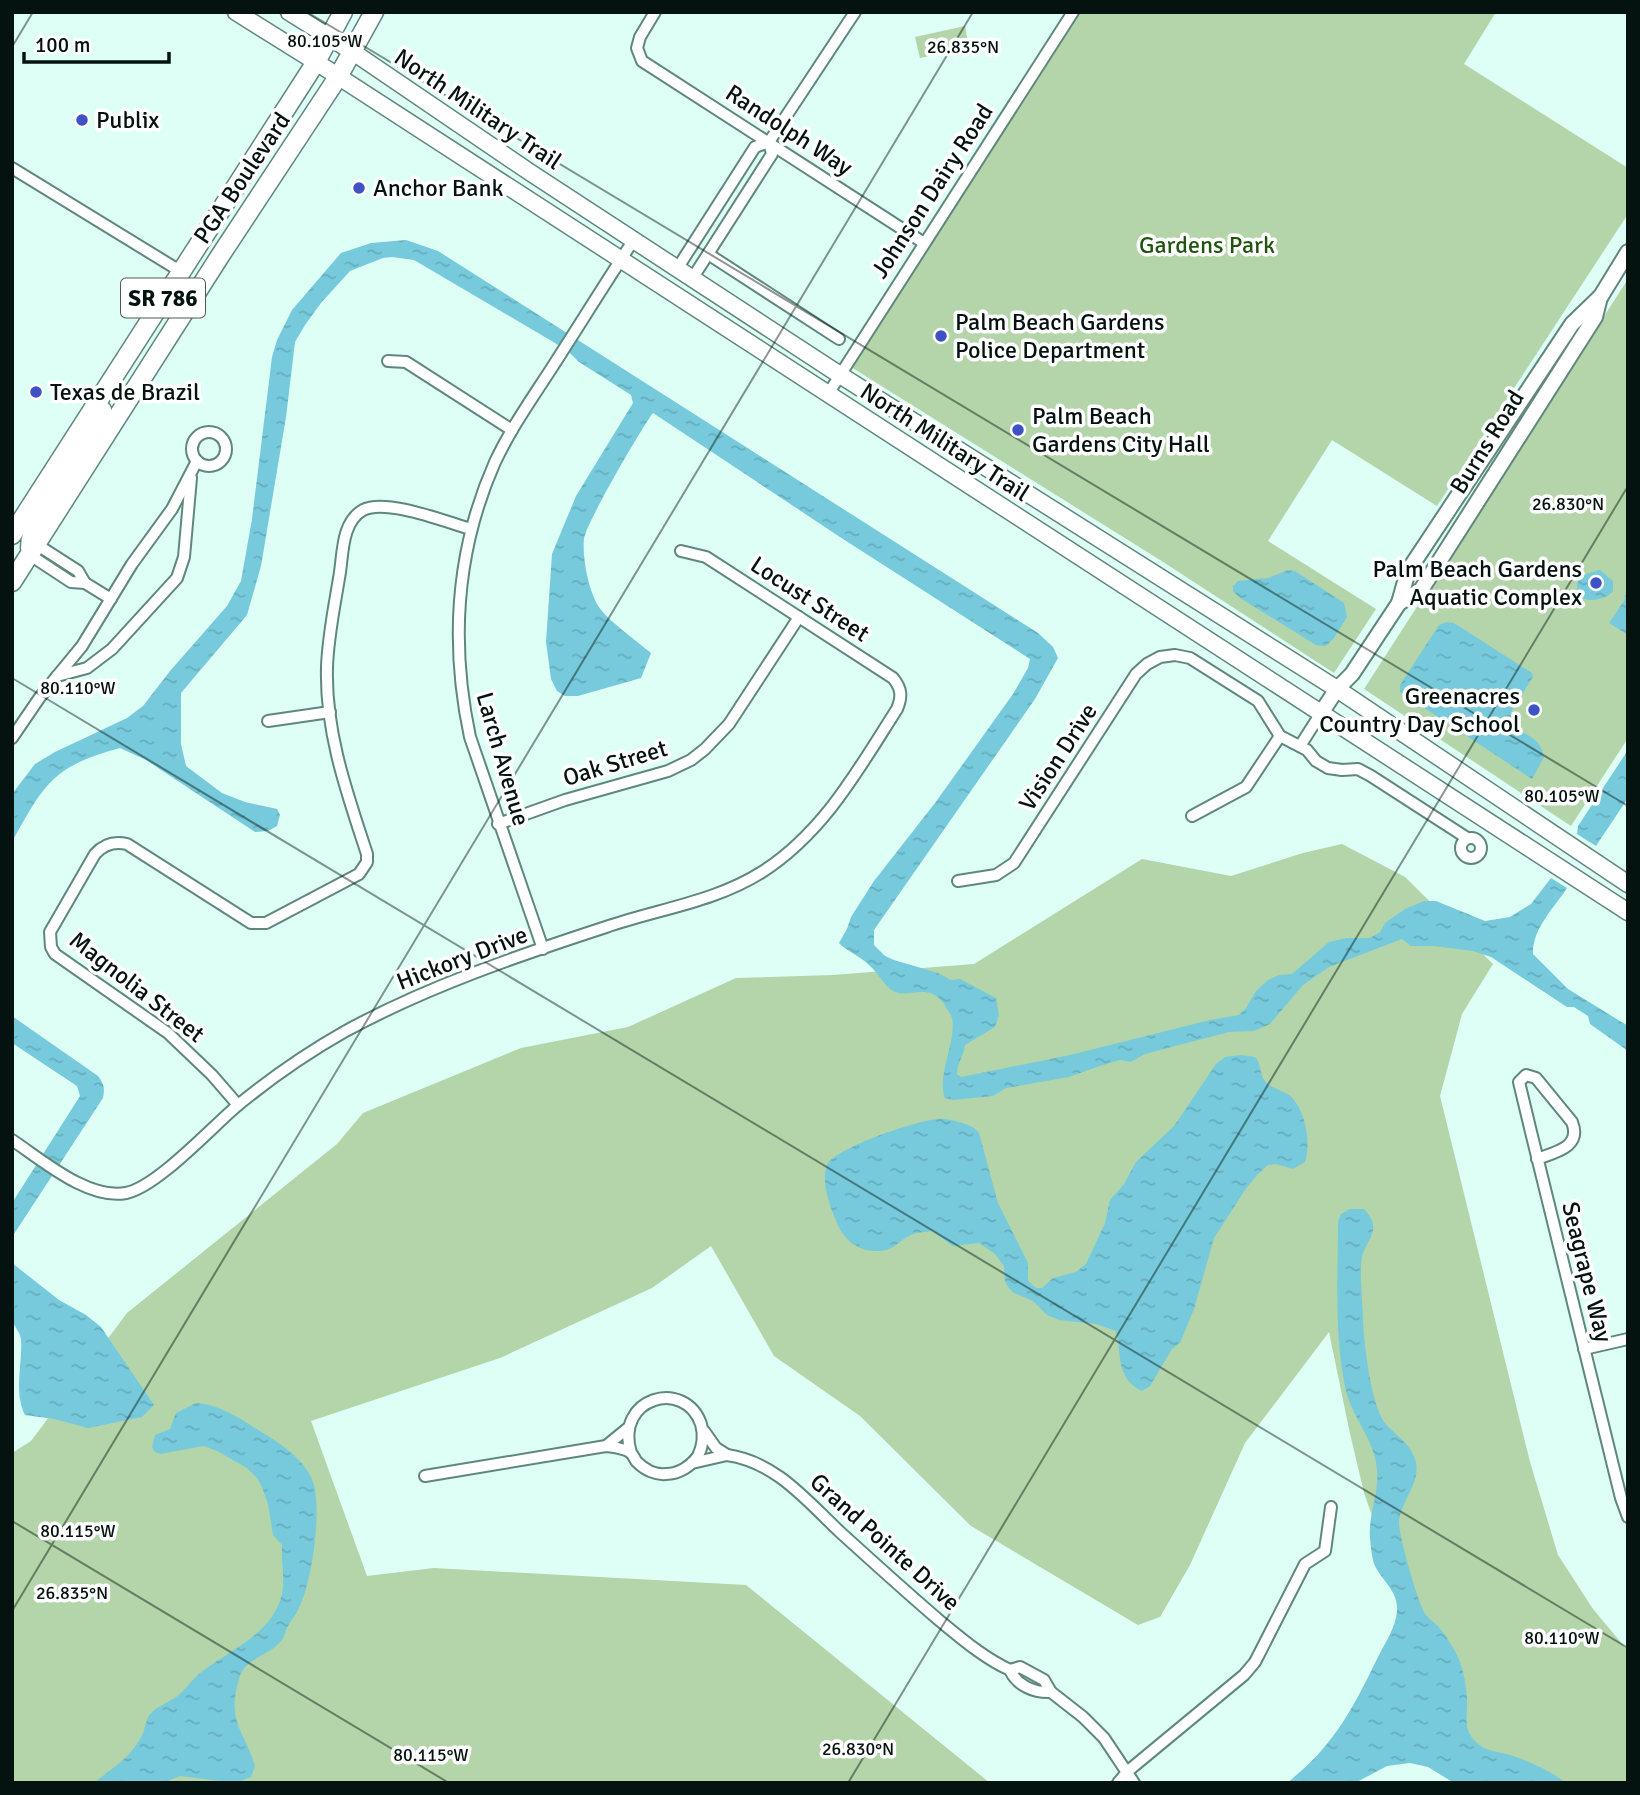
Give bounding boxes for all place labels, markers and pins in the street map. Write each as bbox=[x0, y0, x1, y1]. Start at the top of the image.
place label: Publix bbox=[96, 105, 159, 135]
marker: Publix bbox=[74, 112, 90, 128]
place label: Anchor Bank bbox=[373, 173, 504, 203]
marker: Anchor Bank bbox=[351, 180, 367, 196]
place label: Palm Beach Gardens Police Department bbox=[955, 307, 1165, 365]
marker: Palm Beach Gardens Police Department bbox=[933, 328, 949, 344]
place label: Texas de Brazil bbox=[50, 377, 200, 407]
marker: Texas de Brazil bbox=[28, 384, 44, 400]
place label: Palm Beach Gardens City Hall bbox=[1032, 401, 1210, 459]
marker: Palm Beach Gardens City Hall bbox=[1010, 422, 1026, 438]
place label: Palm Beach Gardens Aquatic Complex bbox=[1372, 554, 1582, 612]
marker: Palm Beach Gardens Aquatic Complex bbox=[1588, 575, 1604, 591]
place label: Greenacres Country Day School bbox=[1319, 681, 1520, 739]
marker: Greenacres Country Day School bbox=[1526, 702, 1542, 718]

